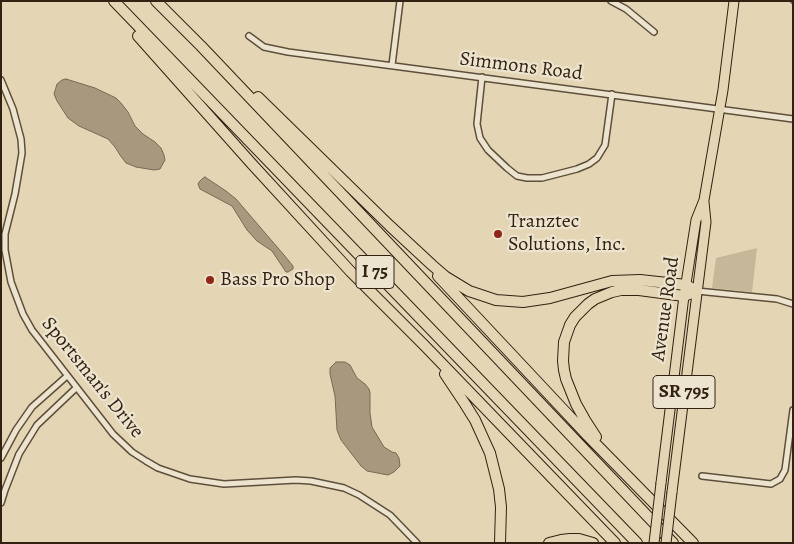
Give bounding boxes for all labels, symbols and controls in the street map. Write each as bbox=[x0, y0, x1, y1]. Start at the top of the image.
street label: Simmons Road bbox=[458, 48, 584, 86]
place label: Tranztec Solutions, Inc. bbox=[508, 210, 626, 257]
marker: Tranztec Solutions, Inc. bbox=[492, 228, 504, 240]
street label: Avenue Road bbox=[647, 255, 685, 363]
road number: I 75 bbox=[356, 256, 394, 288]
place label: Bass Pro Shop bbox=[220, 268, 335, 292]
marker: Bass Pro Shop bbox=[204, 274, 216, 286]
street label: Sportsman's Drive bbox=[36, 312, 148, 444]
road number: SR 795 bbox=[653, 376, 715, 408]

